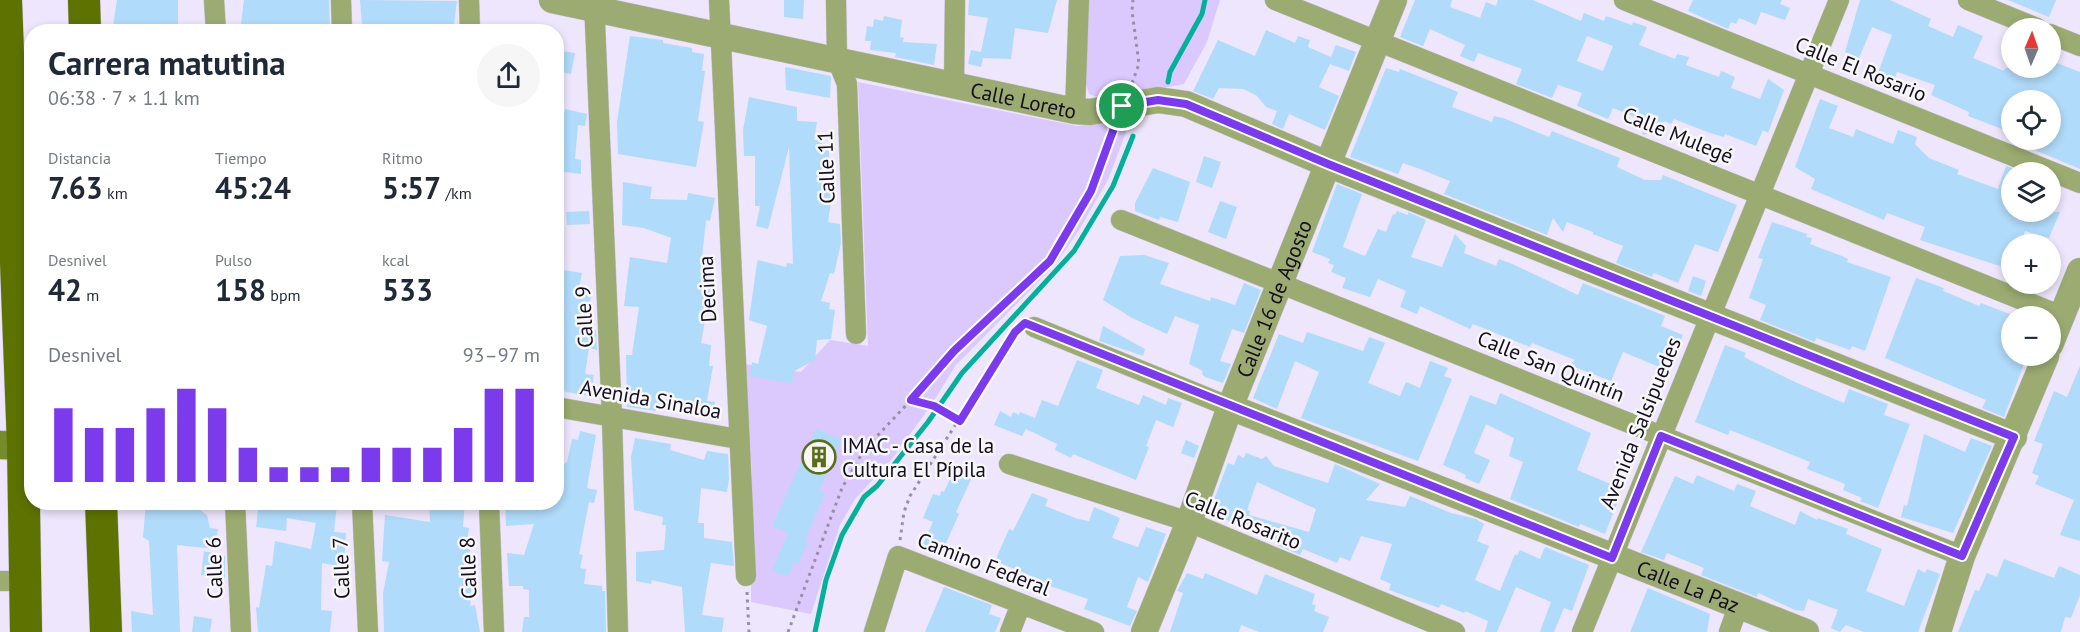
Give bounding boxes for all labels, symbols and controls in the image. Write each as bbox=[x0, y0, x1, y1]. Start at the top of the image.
north arrow bbox=[2001, 18, 2061, 78]
map controls bbox=[2001, 18, 2061, 366]
street label: Calle El Rosario bbox=[1791, 30, 1931, 108]
text: Carrera matutina bbox=[48, 41, 286, 84]
button: share bbox=[477, 44, 540, 107]
street label: Calle Loreto bbox=[968, 76, 1079, 124]
pin bbox=[1096, 80, 1147, 131]
text: 06:38 · 7 × 1.1 km bbox=[48, 85, 200, 111]
icon: arrive bbox=[1105, 89, 1138, 122]
button: locate bbox=[2001, 90, 2061, 150]
street label: Calle Mulegé bbox=[1619, 101, 1737, 169]
street label: Calle 11 bbox=[811, 130, 841, 204]
text: Distancia bbox=[48, 148, 111, 168]
text: Tiempo bbox=[215, 148, 267, 168]
text: Ritmo bbox=[382, 148, 423, 168]
button: layers bbox=[2001, 162, 2061, 222]
text: 7.63 bbox=[48, 168, 103, 207]
text: 45:24 bbox=[215, 168, 291, 207]
text: 5:57 bbox=[382, 168, 441, 207]
text: km bbox=[103, 183, 128, 203]
text: /km bbox=[441, 183, 472, 203]
street label: Calle 16 de Agosto bbox=[1230, 216, 1318, 381]
button: + bbox=[2001, 234, 2061, 294]
text: Desnivel bbox=[48, 250, 107, 270]
text: Pulso bbox=[215, 250, 252, 270]
text: kcal bbox=[382, 250, 409, 270]
street label: Decima bbox=[692, 255, 722, 323]
text: 42 bbox=[48, 270, 82, 309]
text: 158 bbox=[215, 270, 266, 309]
text: 533 bbox=[382, 270, 433, 309]
text: m bbox=[82, 285, 99, 305]
text: bpm bbox=[266, 285, 301, 305]
street label: Calle 9 bbox=[569, 285, 599, 349]
button: − bbox=[2001, 306, 2061, 366]
street label: Calle San Quintín bbox=[1473, 324, 1629, 408]
street label: Avenida Salsipuedes bbox=[1593, 333, 1687, 513]
text: Desnivel bbox=[48, 342, 121, 368]
text: 93–97 m bbox=[463, 342, 540, 368]
street label: Avenida Sinaloa bbox=[578, 373, 724, 425]
place label: IMAC - Casa de la Cultura El Pípila bbox=[842, 432, 994, 483]
building icon: IMAC - Casa de la Cultura El Pípila bbox=[801, 439, 837, 475]
street label: Calle Rosarito bbox=[1181, 484, 1305, 556]
street label: Camino Federal bbox=[914, 526, 1054, 602]
street label: Calle 6 bbox=[199, 537, 229, 599]
street label: Calle 7 bbox=[326, 537, 356, 599]
street label: Calle 8 bbox=[453, 537, 483, 599]
street label: Calle La Paz bbox=[1633, 554, 1743, 618]

